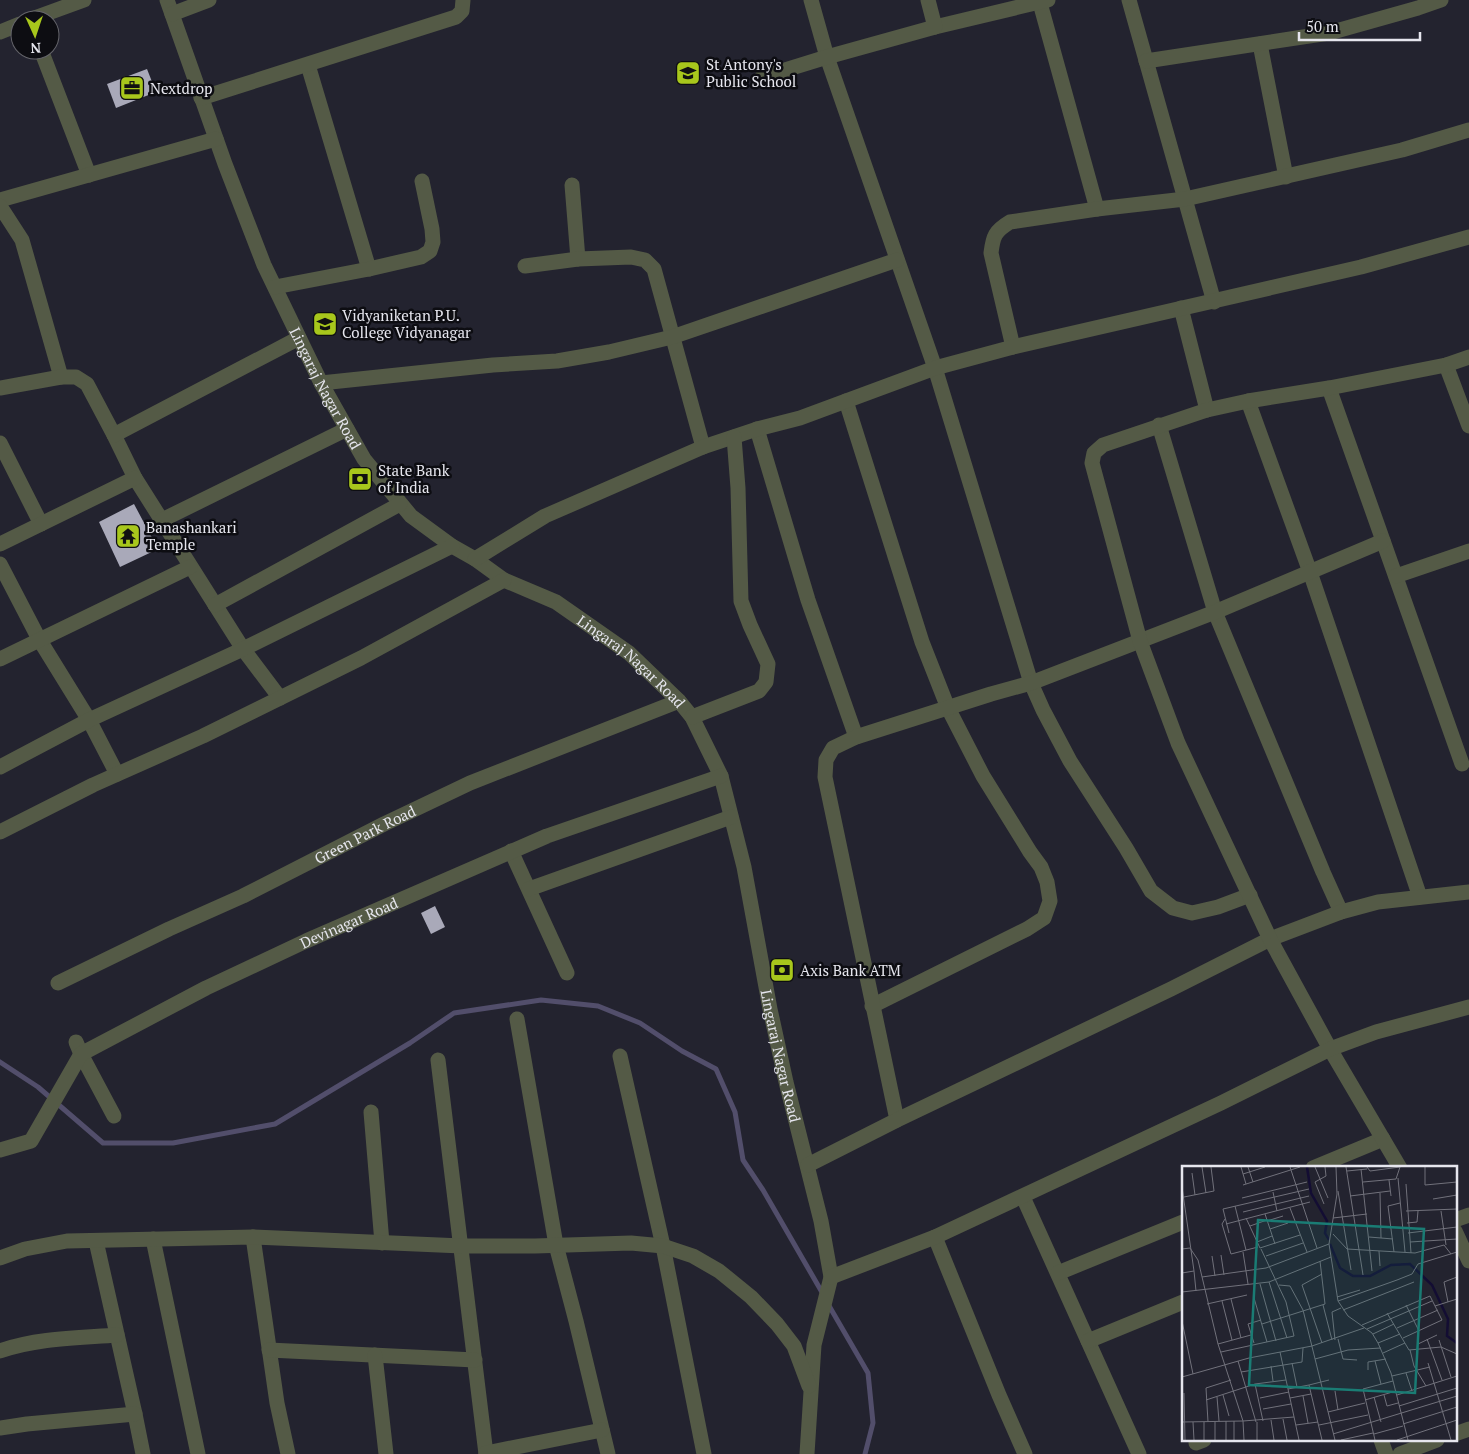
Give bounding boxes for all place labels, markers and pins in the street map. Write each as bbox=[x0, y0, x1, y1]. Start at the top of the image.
place label: St Antony's Public School bbox=[706, 54, 796, 91]
school or university icon: St Antony's Public School bbox=[675, 60, 701, 86]
office icon: Nextdrop bbox=[119, 75, 145, 101]
place label: Nextdrop bbox=[150, 78, 212, 98]
place label: Vidyaniketan P.U. College Vidyanagar bbox=[342, 305, 471, 342]
school or university icon: Vidyaniketan P.U. College Vidyanagar bbox=[312, 311, 338, 337]
place label: State Bank of India bbox=[378, 460, 450, 497]
bank icon: State Bank of India bbox=[347, 466, 373, 492]
place label: Banashankari Temple bbox=[146, 517, 237, 554]
temple icon: Banashankari Temple bbox=[115, 523, 141, 549]
bank icon: Axis Bank ATM bbox=[769, 957, 795, 983]
place label: Axis Bank ATM bbox=[800, 960, 901, 980]

